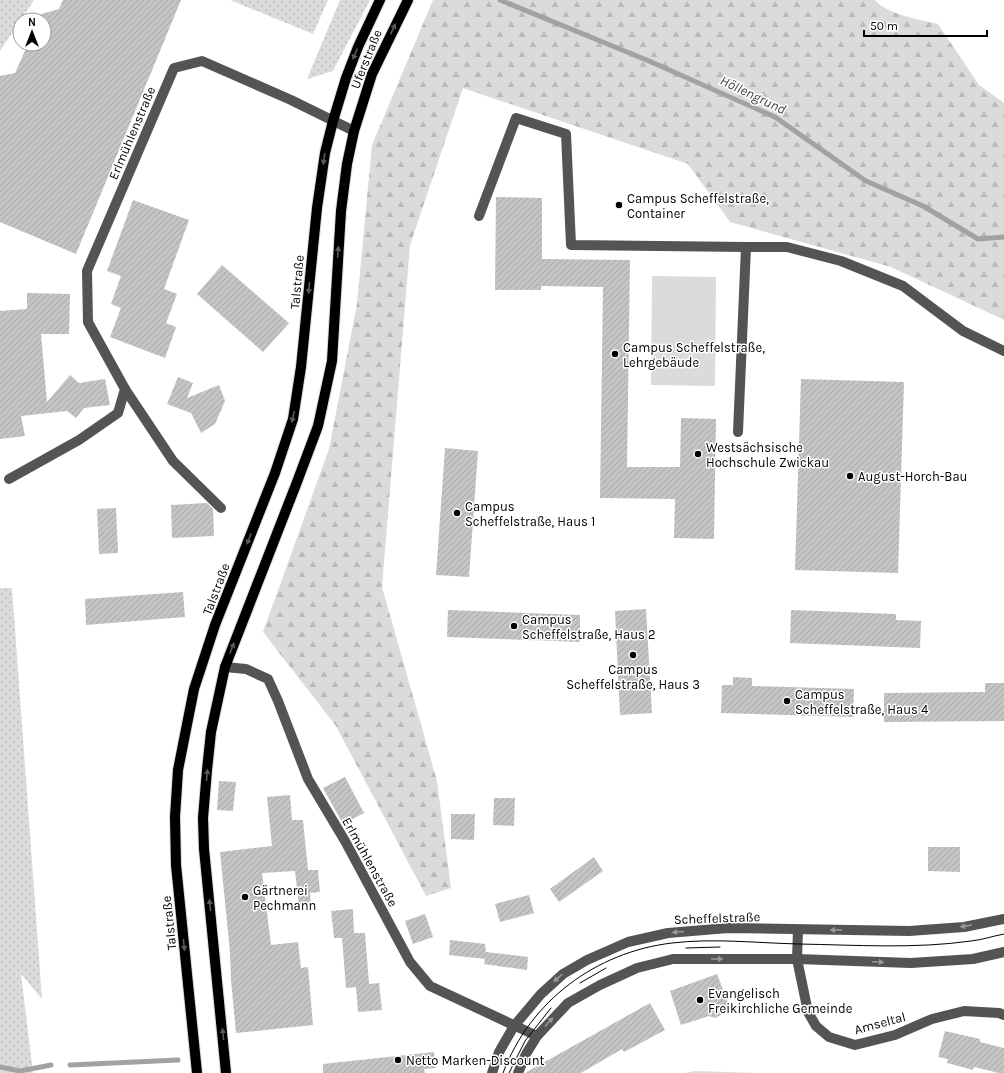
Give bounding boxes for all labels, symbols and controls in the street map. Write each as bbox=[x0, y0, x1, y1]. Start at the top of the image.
north arrow bbox=[12, 12, 52, 52]
scale bar bbox=[864, 12, 987, 38]
text: N bbox=[28, 16, 36, 29]
text: 50 m bbox=[870, 19, 898, 33]
one-way arrow bbox=[390, 23, 396, 35]
street label: Uferstraße bbox=[347, 27, 385, 91]
one-way arrow bbox=[352, 49, 358, 61]
water label: Höllengrund bbox=[717, 72, 789, 118]
street label: Erlmühlenstraße bbox=[106, 84, 159, 182]
one-way arrow bbox=[321, 153, 327, 165]
place label: Campus Scheffelstraße, Container bbox=[627, 191, 769, 221]
marker: Campus Scheffelstraße, Container bbox=[614, 200, 624, 210]
one-way arrow bbox=[335, 246, 342, 258]
street label: Talstraße bbox=[287, 254, 307, 310]
one-way arrow bbox=[306, 282, 313, 294]
place label: Campus Scheffelstraße, Lehrgebäude bbox=[623, 340, 765, 370]
marker: Campus Scheffelstraße, Lehrgebäude bbox=[610, 349, 620, 359]
one-way arrow bbox=[289, 411, 295, 423]
place label: Westsächsische Hochschule Zwickau bbox=[706, 440, 829, 470]
marker: Westsächsische Hochschule Zwickau bbox=[693, 449, 703, 459]
place label: August-Horch-Bau bbox=[858, 469, 967, 484]
marker: August-Horch-Bau bbox=[845, 471, 855, 481]
place label: Campus Scheffelstraße, Haus 1 bbox=[465, 499, 595, 529]
marker: Campus Scheffelstraße, Haus 1 bbox=[452, 508, 462, 518]
one-way arrow bbox=[246, 534, 252, 546]
street label: Talstraße bbox=[199, 561, 233, 617]
place label: Campus Scheffelstraße, Haus 2 bbox=[522, 612, 656, 642]
marker: Campus Scheffelstraße, Haus 2 bbox=[509, 621, 519, 631]
one-way arrow bbox=[229, 642, 235, 654]
marker: Campus Scheffelstraße, Haus 3 bbox=[628, 650, 638, 660]
place label: Campus Scheffelstraße, Haus 3 bbox=[566, 662, 700, 692]
place label: Campus Scheffelstraße, Haus 4 bbox=[795, 687, 928, 717]
marker: Campus Scheffelstraße, Haus 4 bbox=[782, 696, 792, 706]
one-way arrow bbox=[203, 769, 210, 781]
street label: Erlmühlenstraße bbox=[339, 815, 401, 910]
place label: Gärtnerei Pechmann bbox=[253, 883, 316, 913]
marker: Gärtnerei Pechmann bbox=[240, 892, 250, 902]
street label: Talstraße bbox=[159, 895, 179, 951]
one-way arrow bbox=[207, 899, 213, 911]
street label: Scheffelstraße bbox=[673, 909, 761, 927]
one-way arrow bbox=[960, 923, 972, 929]
one-way arrow bbox=[829, 927, 842, 933]
one-way arrow bbox=[672, 928, 684, 935]
one-way arrow bbox=[181, 939, 187, 951]
one-way arrow bbox=[711, 956, 724, 962]
one-way arrow bbox=[872, 959, 884, 966]
one-way arrow bbox=[553, 974, 564, 983]
place label: Evangelisch Freikirchliche Gemeinde bbox=[708, 986, 853, 1016]
marker: Evangelisch Freikirchliche Gemeinde bbox=[695, 995, 705, 1005]
street label: Amseltal bbox=[853, 1009, 907, 1037]
one-way arrow bbox=[545, 1017, 554, 1028]
one-way arrow bbox=[219, 1028, 226, 1040]
place label: Netto Marken-Discount bbox=[406, 1053, 545, 1068]
marker: Netto Marken-Discount bbox=[393, 1055, 403, 1065]

